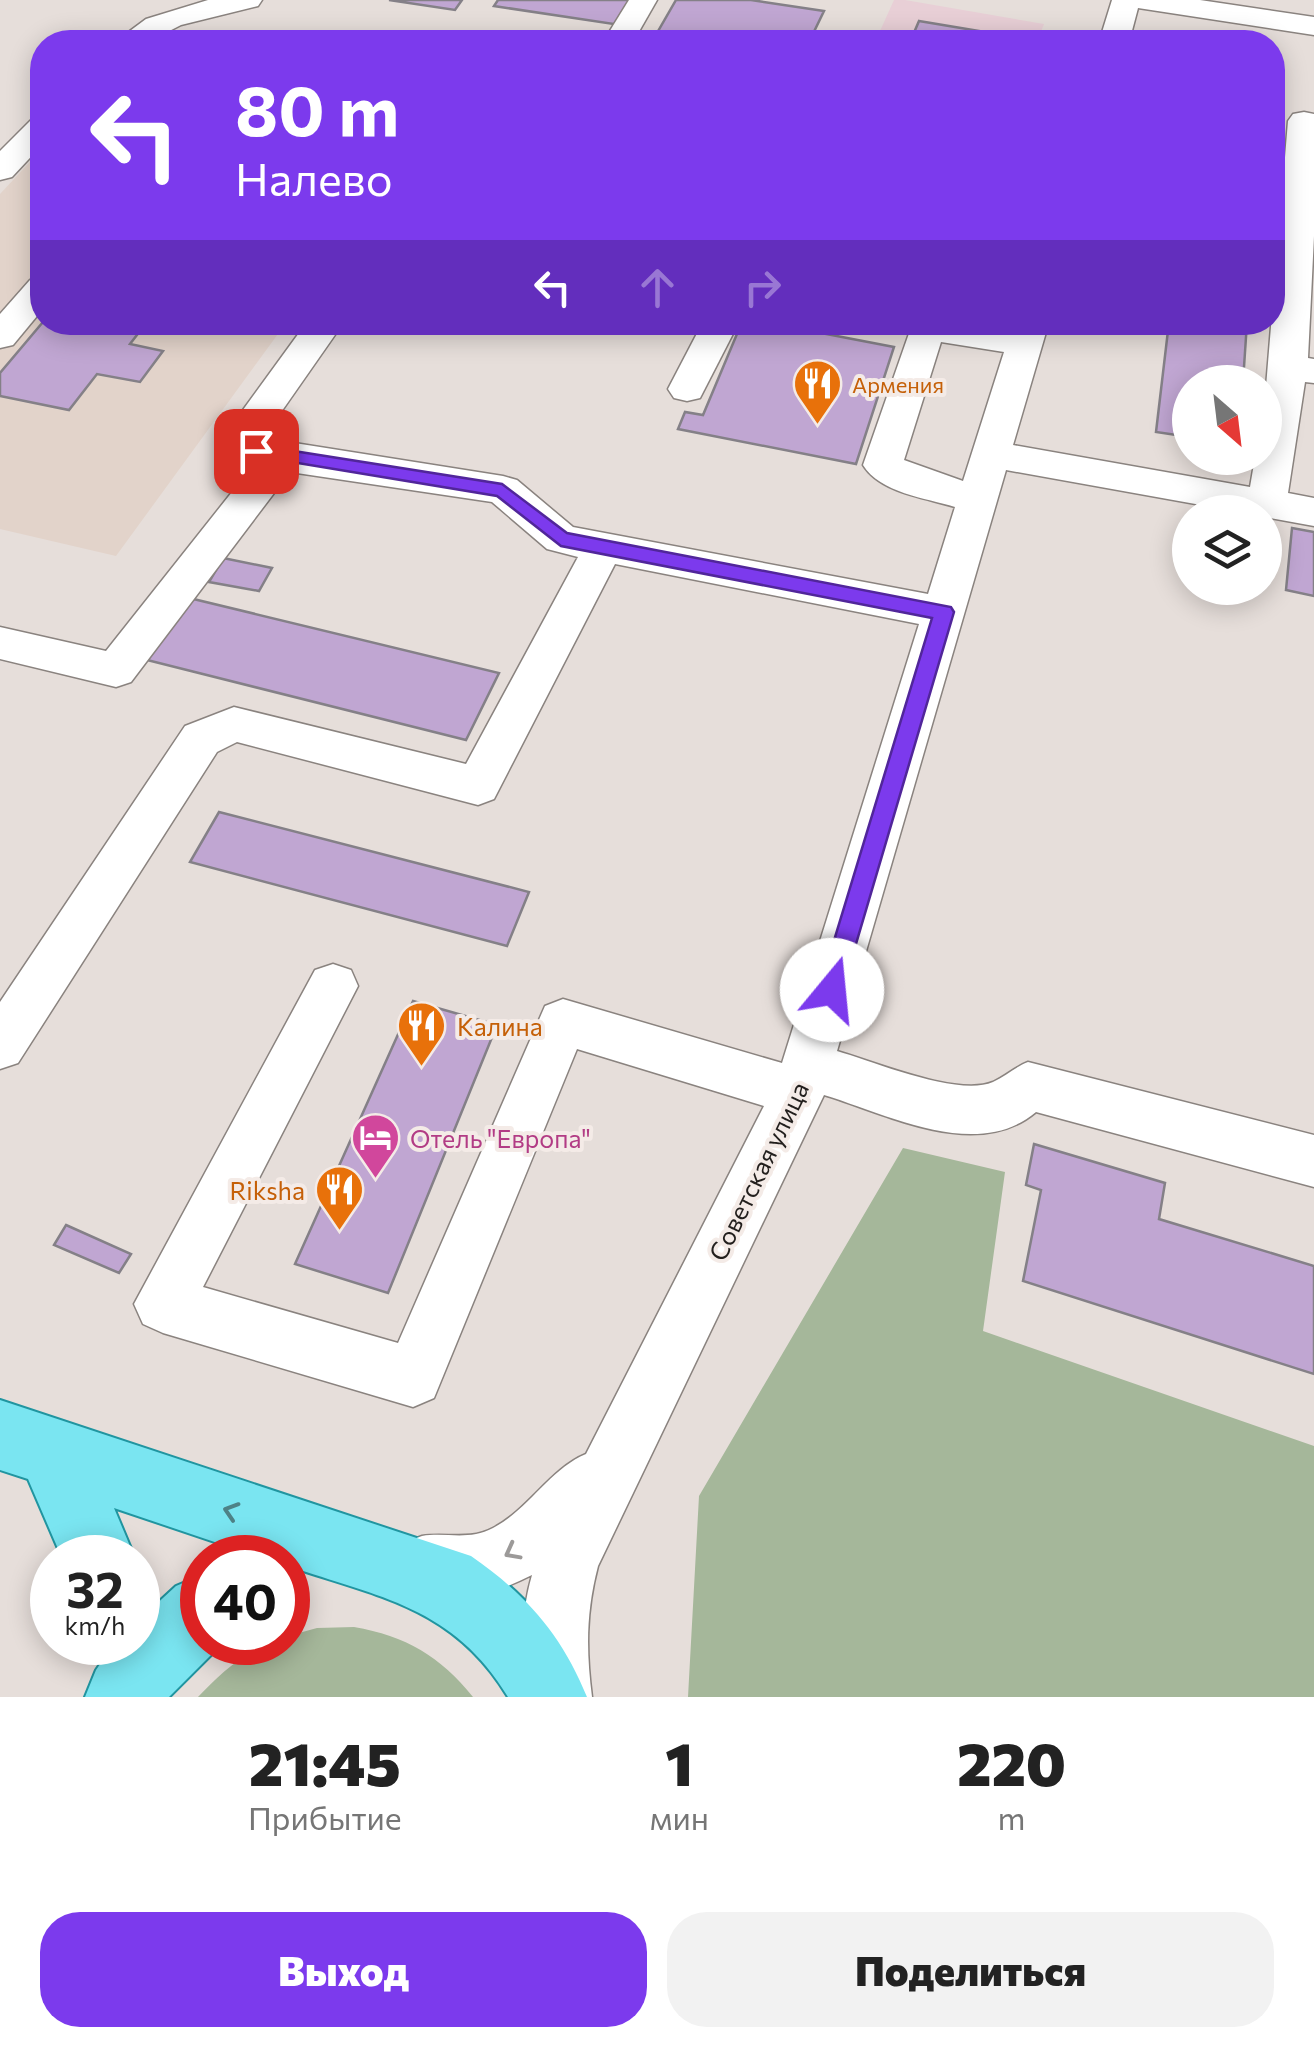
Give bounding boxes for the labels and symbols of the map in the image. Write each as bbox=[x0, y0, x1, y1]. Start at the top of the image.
restaurant icon: Армения bbox=[791, 358, 843, 426]
north arrow bbox=[1172, 365, 1282, 475]
place label: Армения bbox=[852, 371, 944, 398]
pin bbox=[214, 409, 299, 494]
position arrow bbox=[780, 938, 884, 1042]
restaurant icon: Калина bbox=[396, 1000, 448, 1068]
place label: Калина bbox=[457, 1011, 543, 1041]
street label: Советская улица bbox=[702, 1077, 814, 1265]
hotel icon: Отель "Европа" bbox=[349, 1112, 401, 1180]
place label: Отель "Европа" bbox=[410, 1123, 591, 1153]
restaurant icon: Riksha bbox=[314, 1164, 366, 1232]
place label: Riksha bbox=[229, 1175, 305, 1205]
one-way arrow bbox=[223, 1503, 240, 1523]
speed limit sign: 40 bbox=[180, 1535, 310, 1665]
one-way arrow bbox=[505, 1540, 523, 1560]

